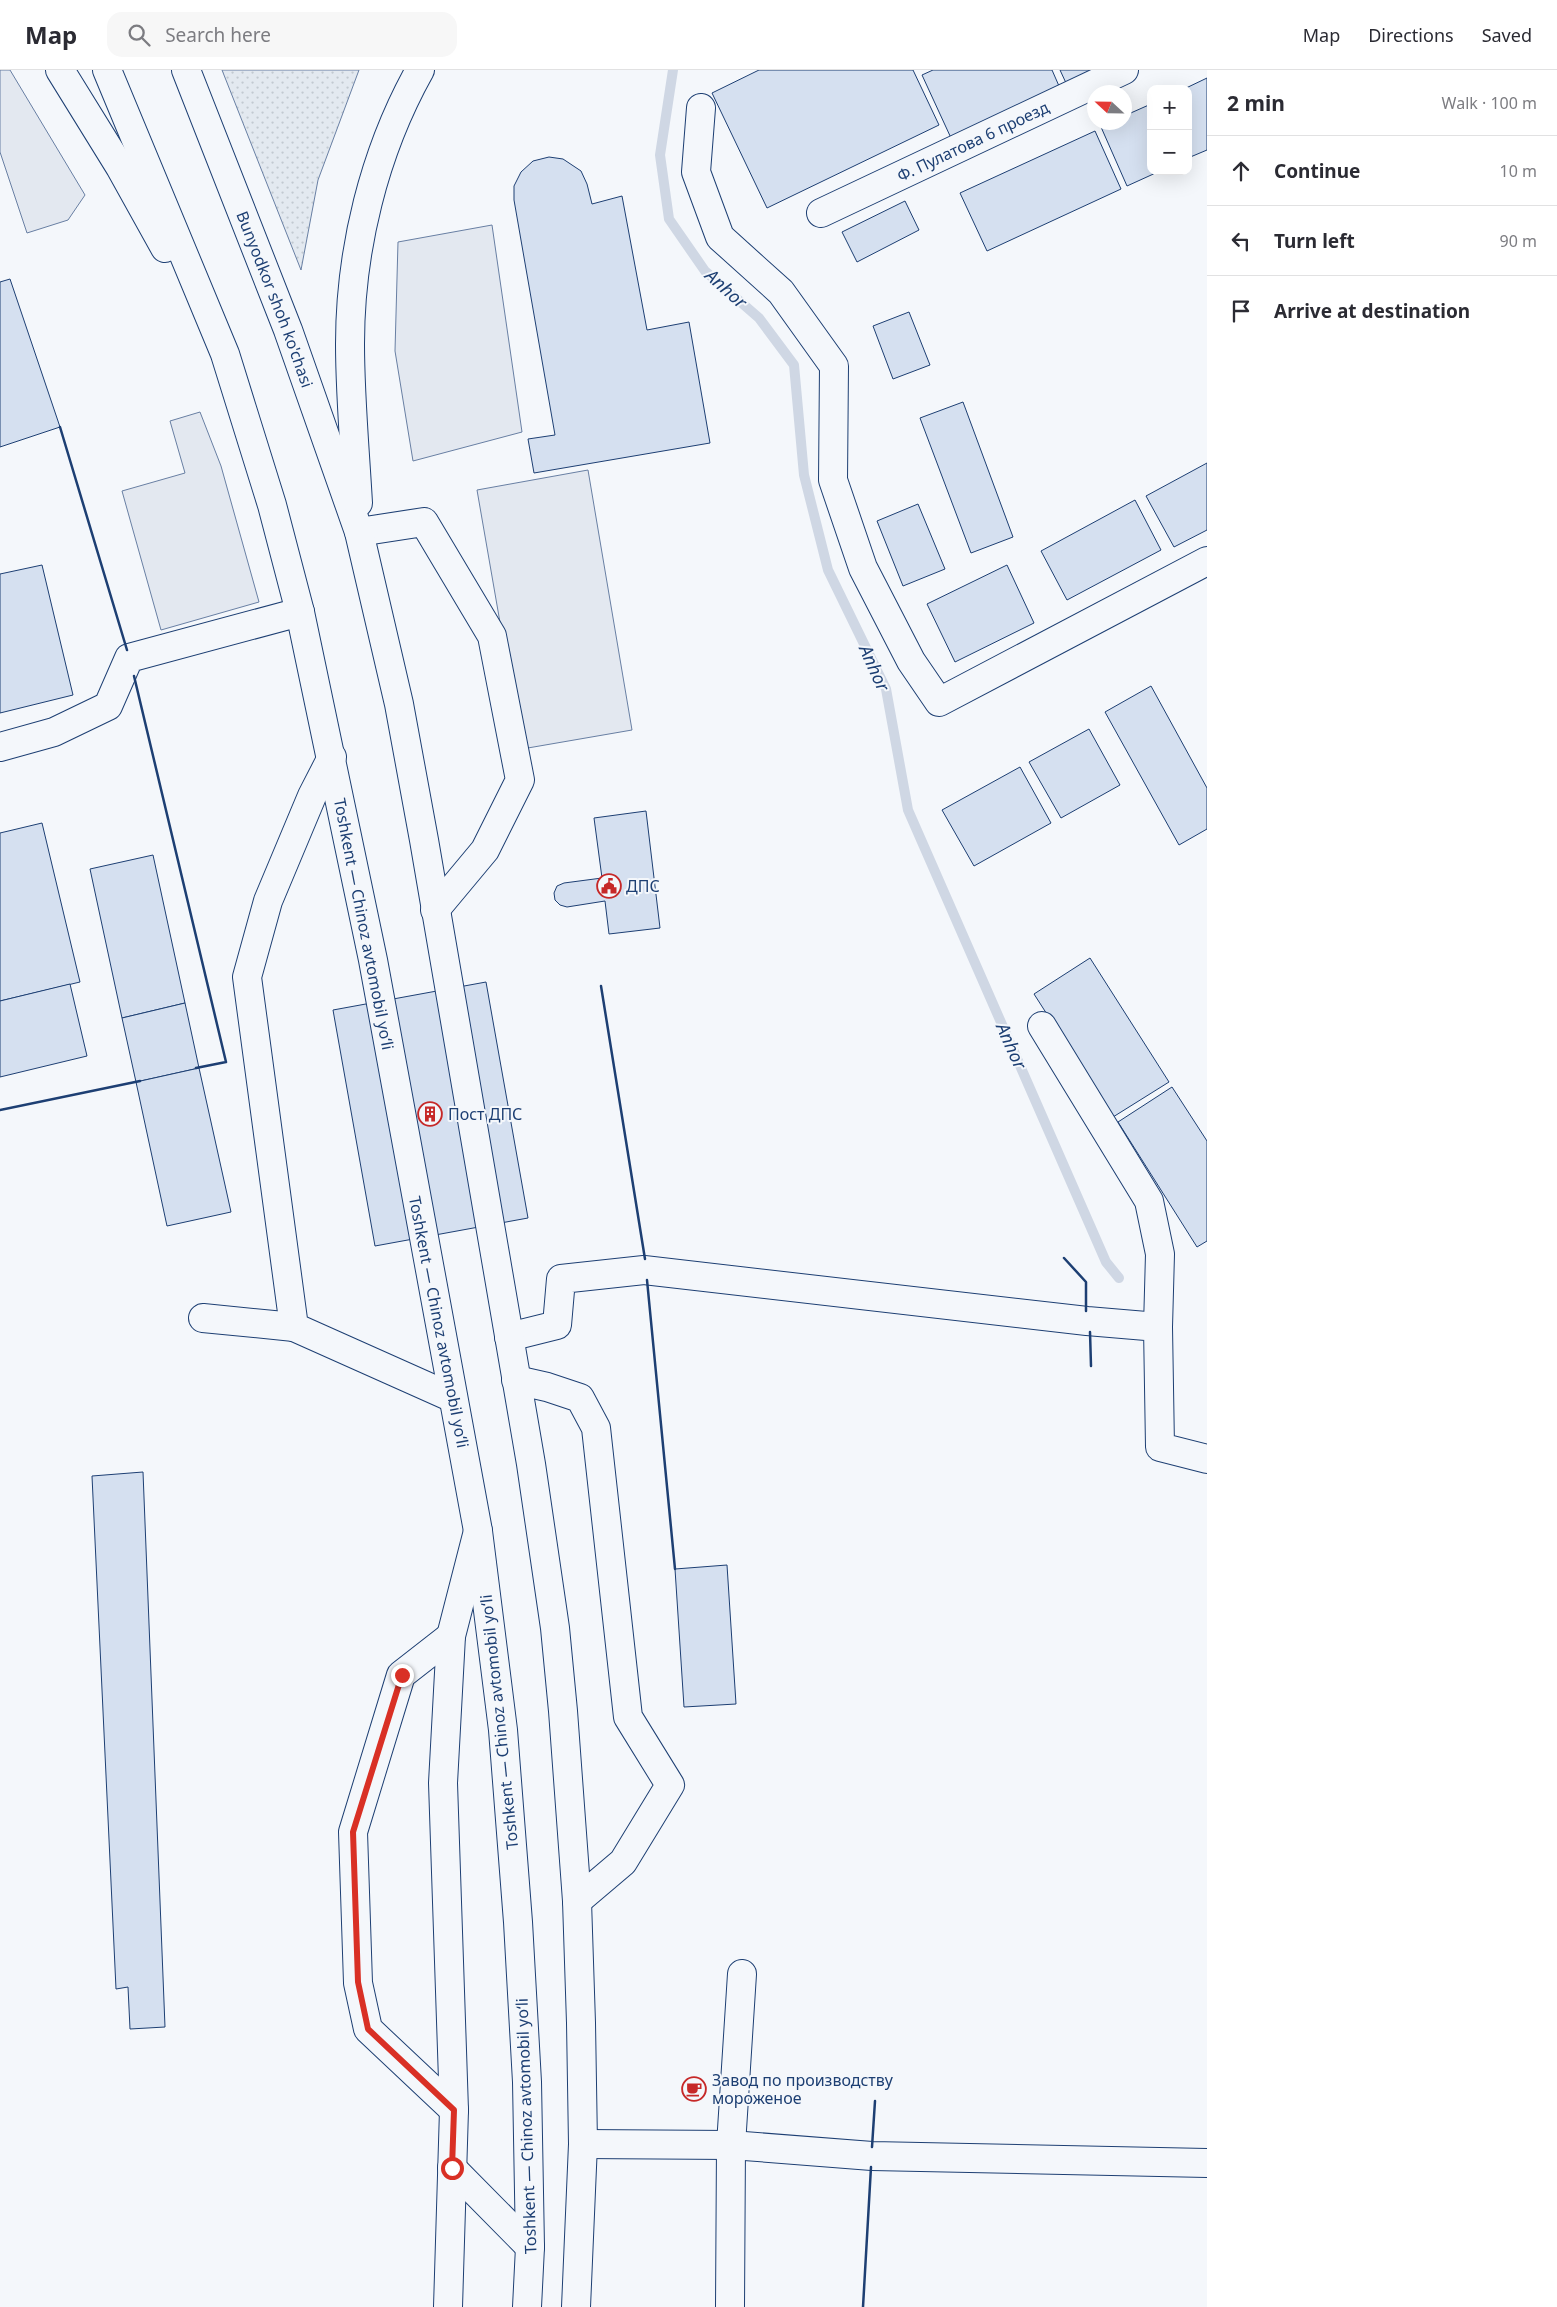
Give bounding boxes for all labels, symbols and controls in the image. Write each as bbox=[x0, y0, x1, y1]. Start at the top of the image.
search box bbox=[107, 12, 457, 57]
text: Map bbox=[25, 18, 77, 51]
icon: search bbox=[125, 21, 153, 49]
text: Search here bbox=[165, 22, 271, 48]
text: Map bbox=[1303, 23, 1340, 47]
text: Directions bbox=[1368, 23, 1454, 47]
text: Saved bbox=[1482, 23, 1532, 47]
north arrow bbox=[1087, 85, 1132, 130]
map controls bbox=[1147, 85, 1192, 175]
button: + bbox=[1147, 85, 1192, 130]
text: 2 min bbox=[1227, 89, 1285, 117]
text: Walk · 100 m bbox=[1442, 92, 1537, 114]
street label: Ф. Пулатова 6 проезд bbox=[893, 96, 1053, 187]
button: − bbox=[1147, 130, 1192, 175]
icon: ahead bbox=[1227, 157, 1255, 185]
text: Continue bbox=[1274, 158, 1360, 184]
text: 10 m bbox=[1500, 160, 1537, 182]
street label: Bunyodkor shoh ko'chasi bbox=[231, 208, 318, 391]
icon: left bbox=[1227, 227, 1255, 255]
text: Turn left bbox=[1274, 228, 1355, 254]
text: 90 m bbox=[1500, 230, 1537, 252]
water label: Anhor bbox=[699, 262, 753, 314]
icon: arrive bbox=[1227, 297, 1255, 325]
text: Arrive at destination bbox=[1274, 298, 1470, 324]
water label: Anhor bbox=[853, 639, 896, 695]
street label: Toshkent — Chinoz avtomobil yoʻli bbox=[329, 796, 399, 1052]
public building icon: ДПС bbox=[596, 873, 622, 899]
place label: ДПС bbox=[626, 875, 660, 897]
water label: Anhor bbox=[990, 1017, 1033, 1073]
building icon: Пост ДПС bbox=[417, 1101, 443, 1127]
place label: Пост ДПС bbox=[448, 1103, 522, 1125]
street label: Toshkent — Chinoz avtomobil yoʻli bbox=[404, 1194, 474, 1450]
street label: Toshkent — Chinoz avtomobil yoʻli bbox=[475, 1593, 523, 1851]
route end bbox=[391, 1664, 414, 1687]
street label: Toshkent — Chinoz avtomobil yoʻli bbox=[511, 1998, 541, 2254]
place label: Завод по производству мороженое bbox=[712, 2069, 894, 2109]
cafe icon: Завод по производству мороженое bbox=[681, 2076, 707, 2102]
route start bbox=[441, 2157, 464, 2180]

